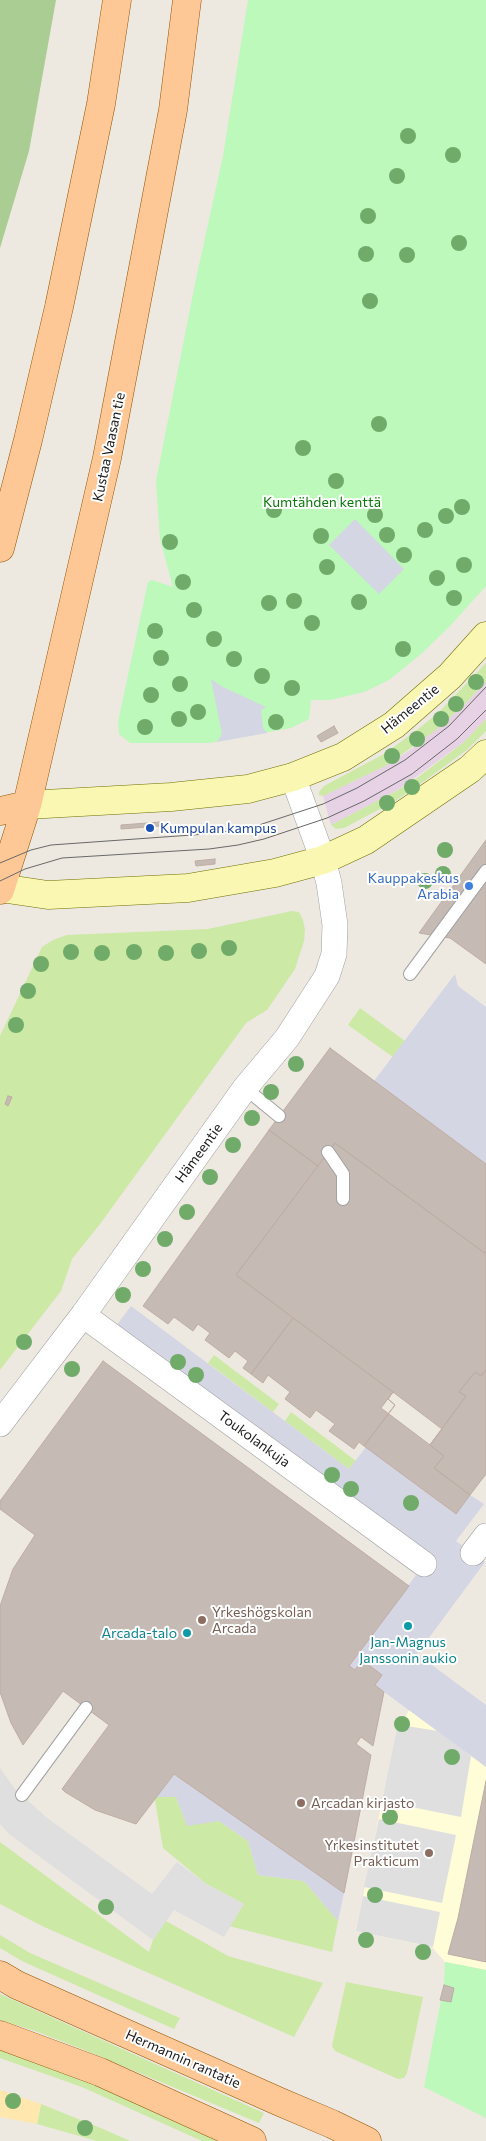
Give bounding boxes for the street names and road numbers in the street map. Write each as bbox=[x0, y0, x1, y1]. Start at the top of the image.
street label: Kustaa Vaasan tie bbox=[89, 391, 129, 503]
street label: Hämeentie bbox=[378, 681, 442, 737]
street label: Hämeentie bbox=[172, 1120, 226, 1186]
street label: Toukolankuja bbox=[215, 1407, 293, 1471]
street label: Hermannin rantatie bbox=[123, 2026, 243, 2092]

